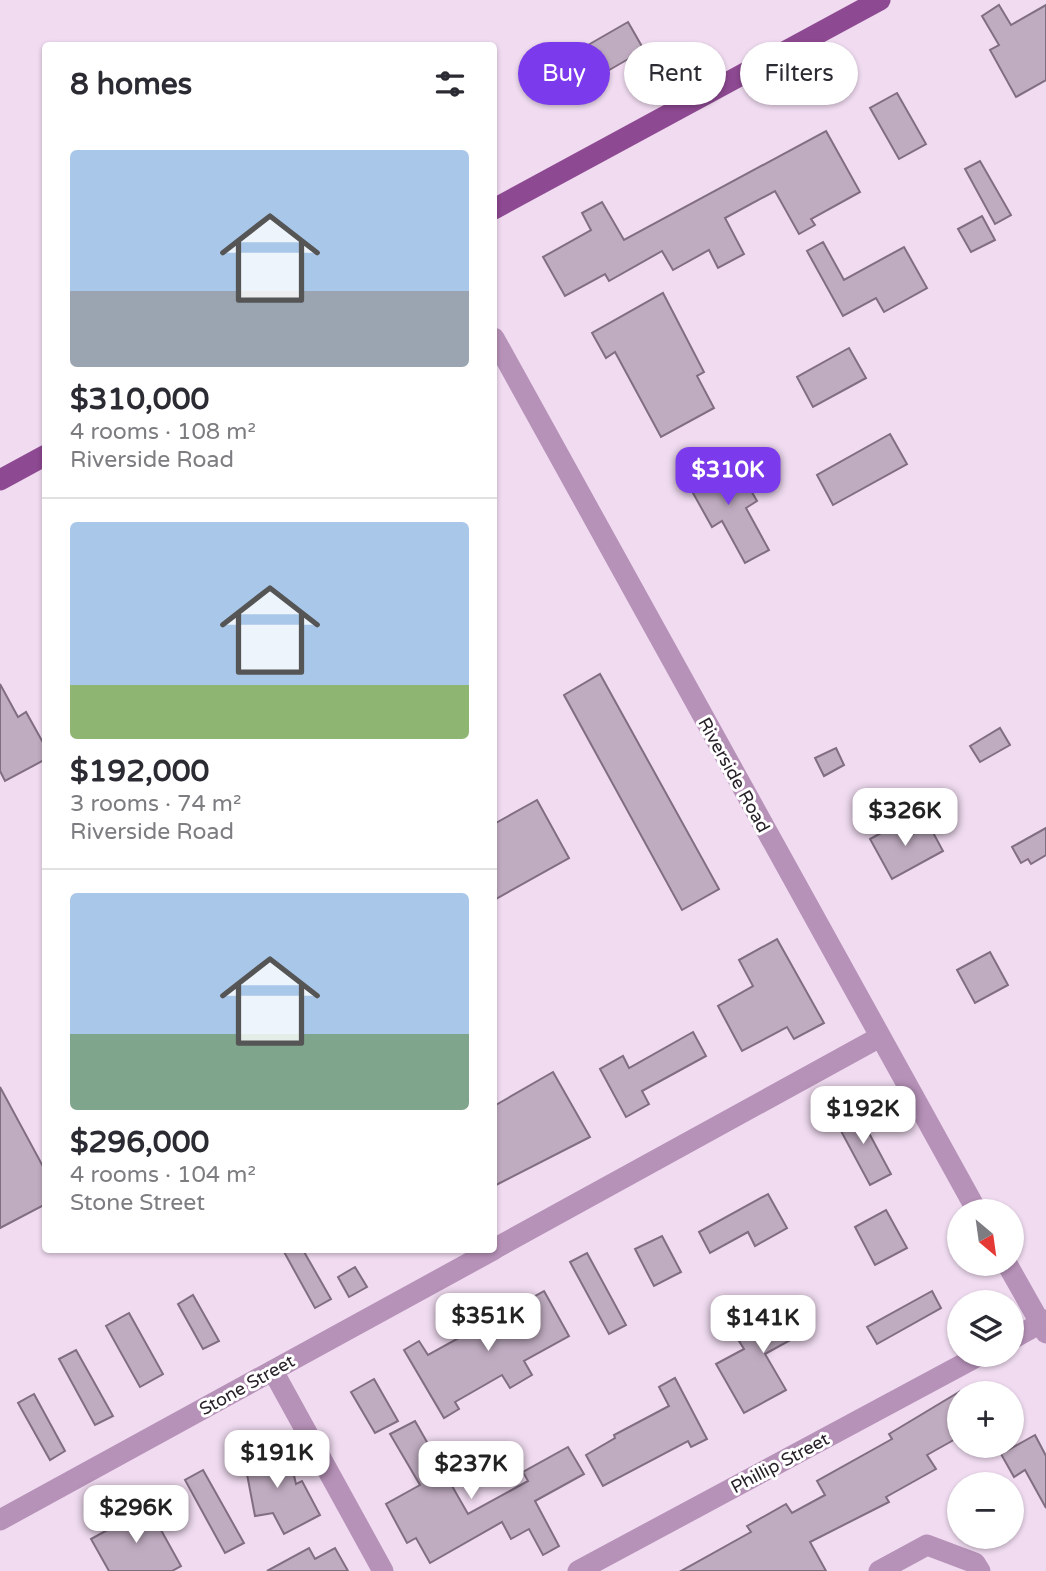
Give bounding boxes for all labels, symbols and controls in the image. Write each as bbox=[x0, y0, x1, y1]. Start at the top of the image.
chip: Buy bbox=[518, 42, 610, 105]
chip: Rent bbox=[624, 42, 726, 105]
chip: Filters bbox=[740, 42, 858, 105]
icon: filters bbox=[431, 65, 469, 103]
text: 8 homes bbox=[70, 66, 192, 103]
icon: home bbox=[207, 195, 333, 321]
text: $310,000 bbox=[70, 381, 209, 418]
text: 4 rooms · 108 m² bbox=[70, 418, 256, 446]
text: Riverside Road bbox=[70, 446, 234, 474]
pin: $310K bbox=[679, 448, 777, 507]
text: $310K bbox=[692, 456, 764, 484]
icon: home bbox=[207, 567, 333, 693]
street label: Riverside Road bbox=[693, 714, 775, 836]
text: $192,000 bbox=[70, 753, 209, 790]
pin: $326K bbox=[856, 788, 954, 848]
text: 3 rooms · 74 m² bbox=[70, 790, 241, 818]
text: $326K bbox=[869, 797, 941, 825]
text: Riverside Road bbox=[70, 818, 234, 846]
icon: home bbox=[207, 938, 333, 1064]
pin: $192K bbox=[814, 1086, 912, 1146]
text: $192K bbox=[827, 1095, 899, 1123]
text: $296,000 bbox=[70, 1124, 209, 1161]
text: 4 rooms · 104 m² bbox=[70, 1161, 256, 1189]
text: Stone Street bbox=[70, 1189, 205, 1217]
north arrow bbox=[947, 1199, 1024, 1276]
map controls bbox=[947, 1199, 1024, 1549]
button: layers bbox=[947, 1290, 1024, 1367]
pin: $351K bbox=[439, 1294, 537, 1353]
pin: $141K bbox=[714, 1296, 812, 1355]
text: $351K bbox=[452, 1302, 524, 1330]
text: $141K bbox=[727, 1304, 799, 1332]
street label: Stone Street bbox=[195, 1350, 299, 1420]
button: + bbox=[947, 1381, 1024, 1458]
street label: Phillip Street bbox=[727, 1428, 833, 1498]
pin: $191K bbox=[228, 1430, 326, 1490]
text: $191K bbox=[241, 1439, 313, 1467]
pin: $237K bbox=[422, 1442, 520, 1501]
text: $237K bbox=[435, 1450, 507, 1478]
button: − bbox=[947, 1472, 1024, 1549]
pin: $296K bbox=[87, 1486, 185, 1545]
text: $296K bbox=[100, 1494, 172, 1522]

